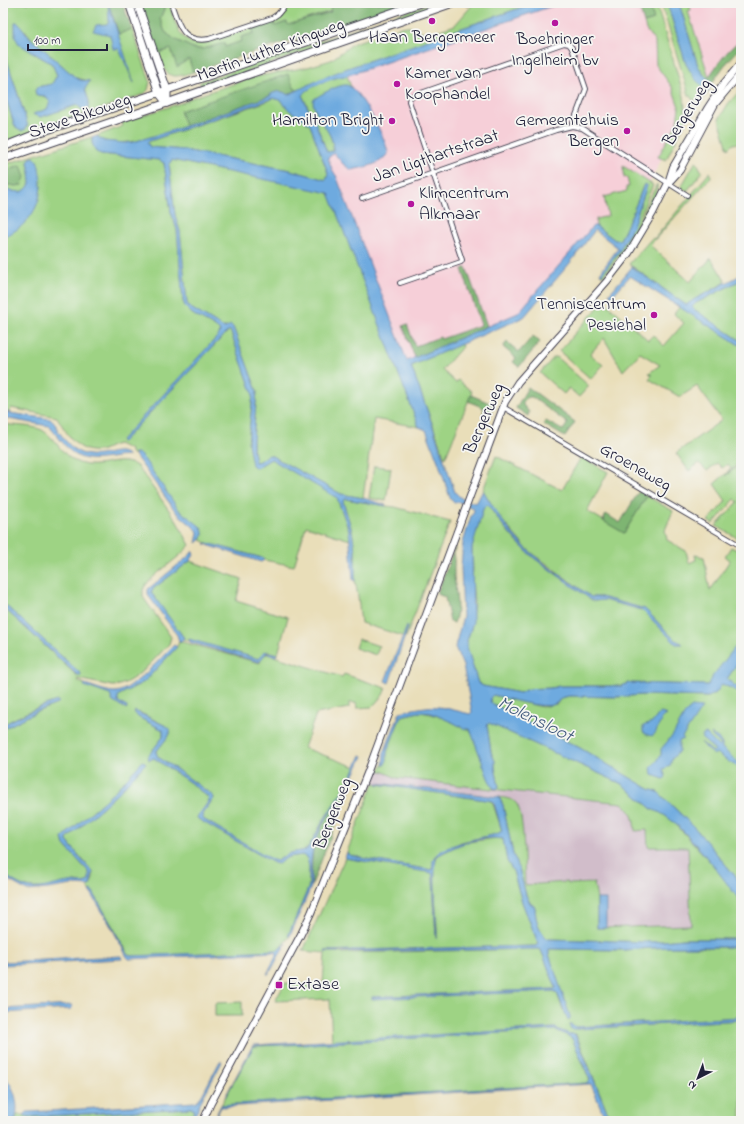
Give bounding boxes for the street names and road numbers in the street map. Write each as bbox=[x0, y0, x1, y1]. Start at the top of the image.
street label: Martin Luther Kingweg bbox=[194, 12, 349, 91]
street label: Bergerweg bbox=[656, 74, 720, 153]
street label: Steve Bikoweg bbox=[26, 87, 135, 148]
street label: Jan Ligthartstraat bbox=[369, 123, 503, 192]
street label: Bergerweg bbox=[457, 379, 513, 460]
street label: Groeneweg bbox=[594, 437, 676, 500]
street label: Bergerweg bbox=[307, 774, 361, 855]

